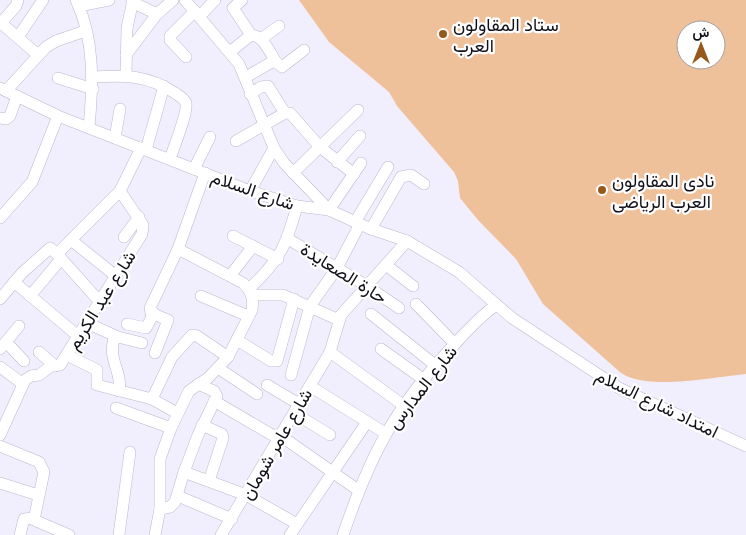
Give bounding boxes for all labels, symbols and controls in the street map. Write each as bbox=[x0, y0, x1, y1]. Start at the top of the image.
place label: ستاد المقاولون العرب bbox=[453, 14, 559, 57]
north arrow bbox=[676, 20, 726, 70]
text: ش bbox=[693, 24, 710, 41]
marker: ستاد المقاولون العرب bbox=[437, 28, 449, 40]
street label: شارع السلام bbox=[208, 166, 298, 216]
place label: نادى المقاولون العرب الرياضى bbox=[612, 170, 714, 213]
marker: نادى المقاولون العرب الرياضى bbox=[596, 184, 608, 196]
street label: حارة الصعايدة bbox=[296, 238, 391, 309]
street label: شارع عبد الكريم bbox=[62, 246, 142, 355]
street label: شارع المدارس bbox=[383, 341, 463, 434]
street label: امتداد شارع السلام bbox=[591, 364, 722, 444]
street label: شارع عامر شومان bbox=[236, 385, 318, 504]

